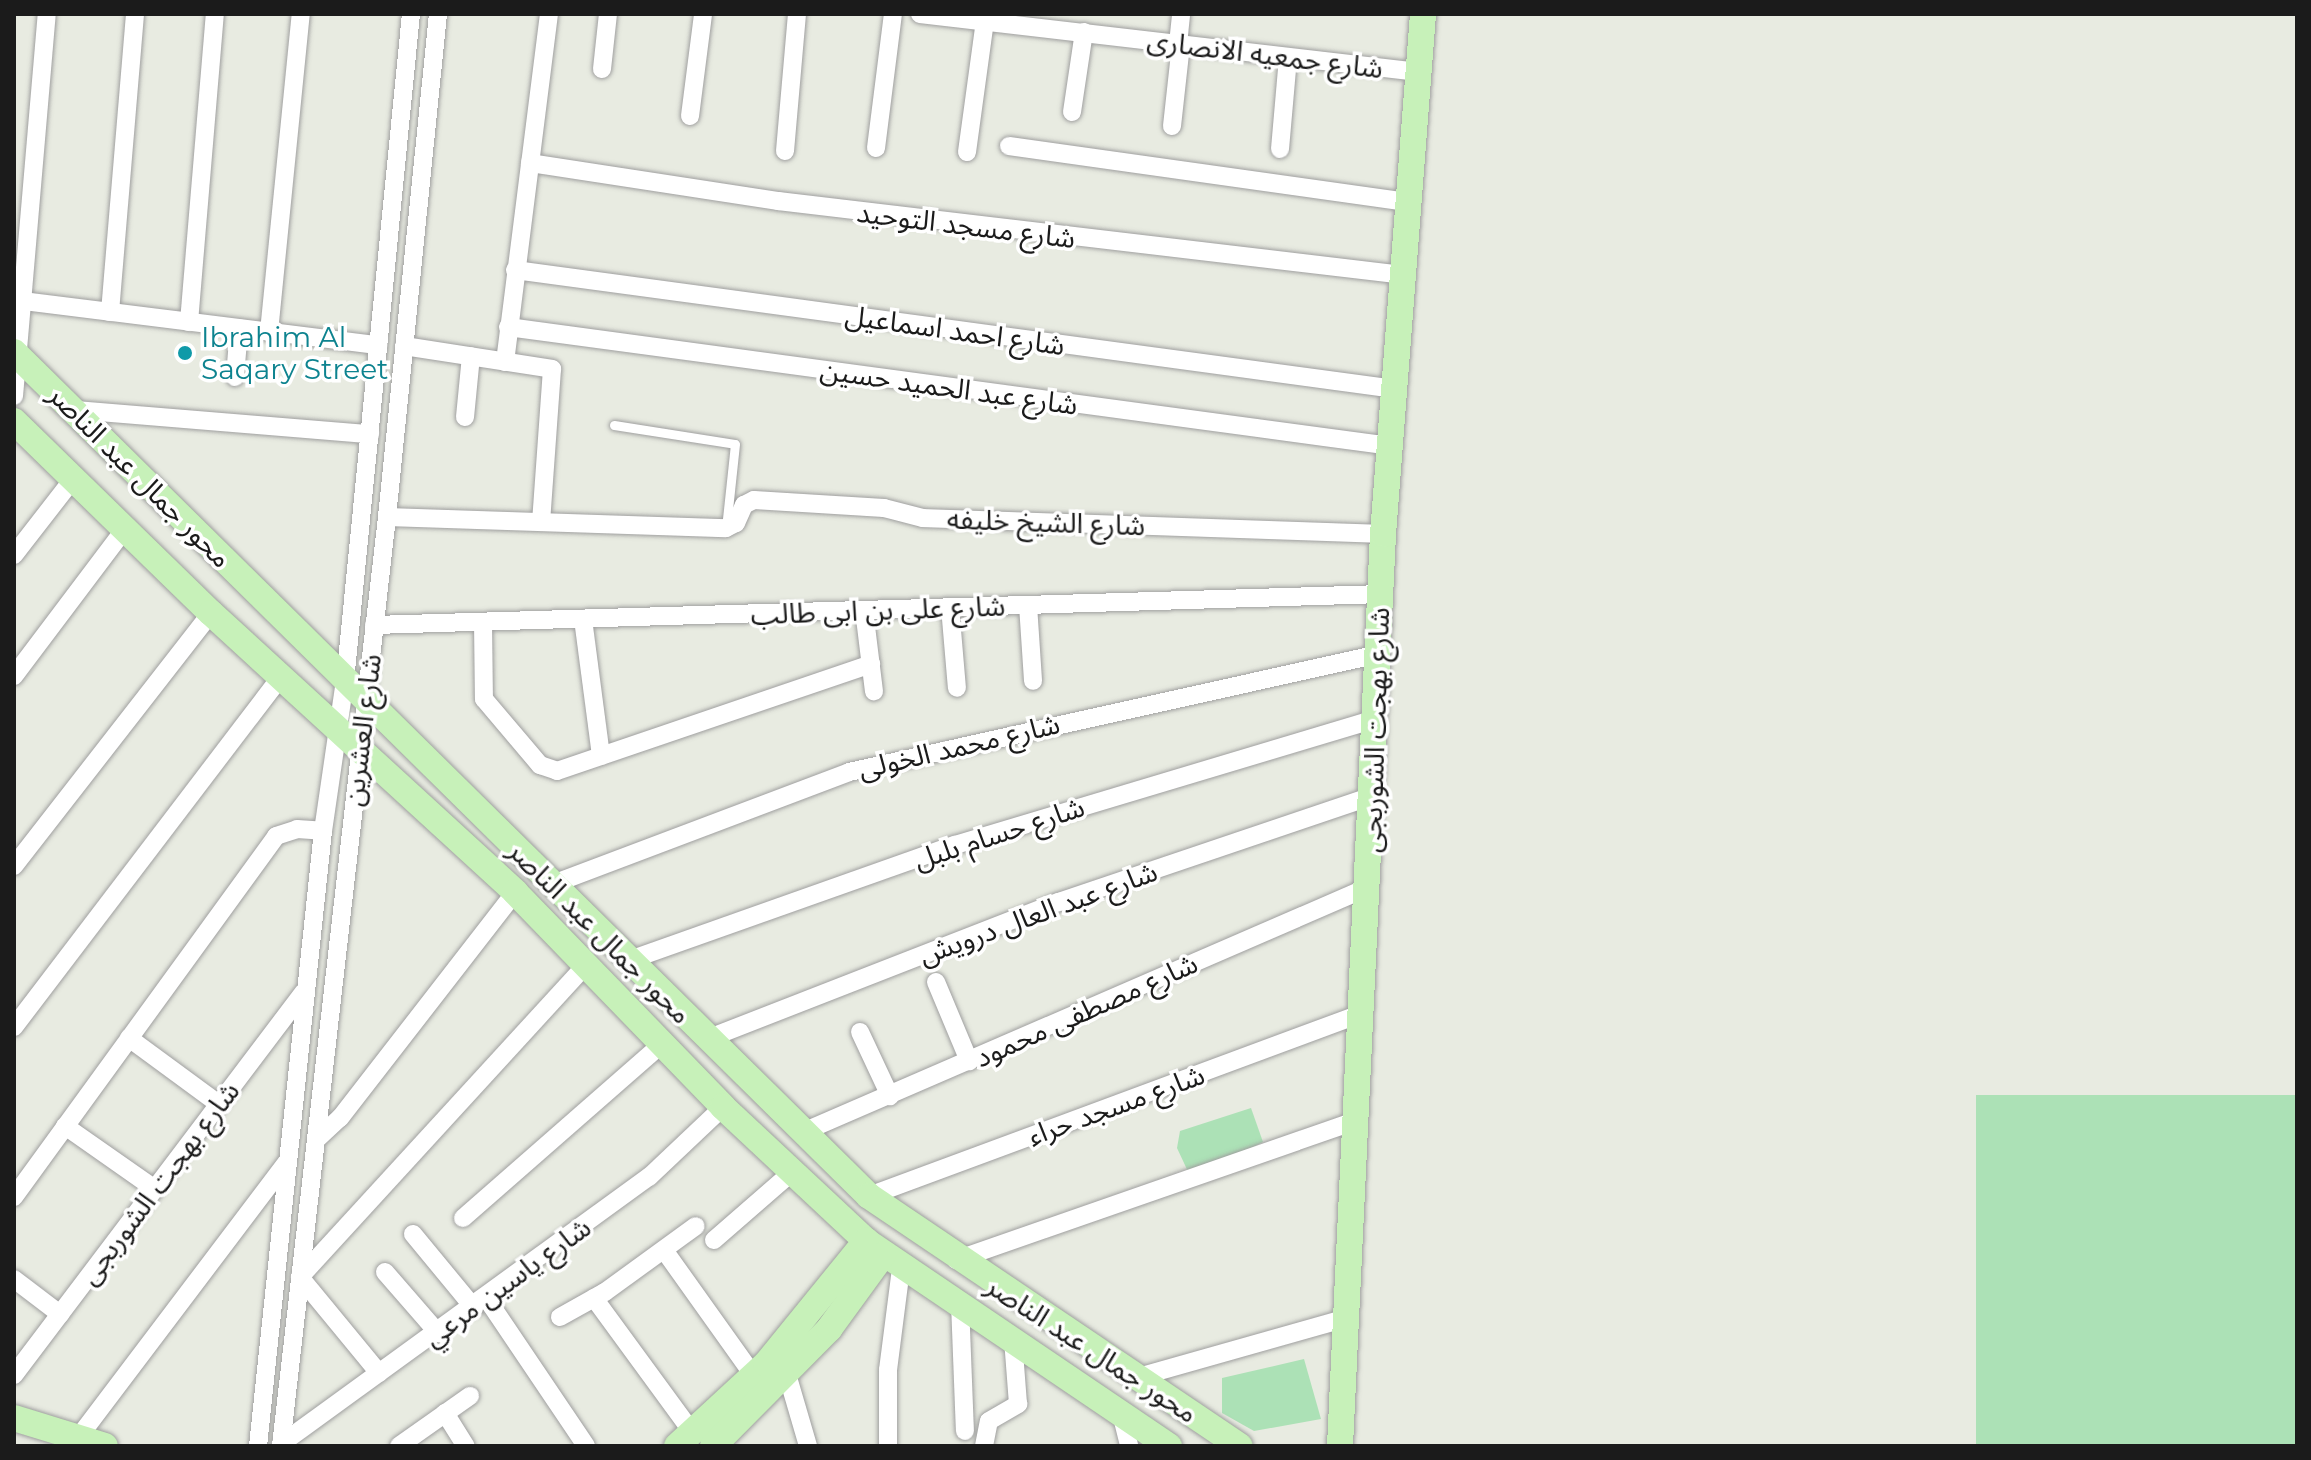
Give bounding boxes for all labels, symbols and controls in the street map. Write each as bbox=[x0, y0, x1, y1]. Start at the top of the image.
street label: شارع جمعيه الانصارى bbox=[1145, 23, 1385, 85]
street label: شارع مسجد التوحيد bbox=[855, 195, 1077, 255]
street label: شارع احمد اسماعيل bbox=[843, 298, 1067, 362]
place label: Ibrahim Al Saqary Street bbox=[201, 320, 388, 386]
marker: Ibrahim Al Saqary Street bbox=[176, 344, 194, 362]
street label: شارع عبد الحميد حسين bbox=[818, 352, 1080, 422]
street label: محور جمال عبد الناصر bbox=[42, 378, 238, 574]
street label: شارع الشيخ خليفه bbox=[946, 502, 1146, 542]
street label: شارع على بن ابى طالب bbox=[750, 589, 1006, 631]
street label: شارع بهجت الشوربجى bbox=[1354, 607, 1396, 853]
street label: شارع العشرين bbox=[336, 652, 388, 808]
street label: شارع محمد الخولى bbox=[855, 706, 1063, 786]
street label: شارع حسام بلبل bbox=[910, 790, 1088, 876]
street label: محور جمال عبد الناصر bbox=[502, 834, 698, 1030]
street label: شارع عبد العال درويش bbox=[914, 854, 1162, 972]
street label: شارع مصطفى محمود bbox=[969, 946, 1203, 1074]
street label: شارع مسجد حراء bbox=[1023, 1057, 1209, 1153]
street label: شارع بهجت الشوربجى bbox=[72, 1075, 246, 1291]
street label: شارع ياسين مرعي bbox=[417, 1210, 597, 1354]
street label: محور جمال عبد الناصر bbox=[980, 1268, 1204, 1430]

